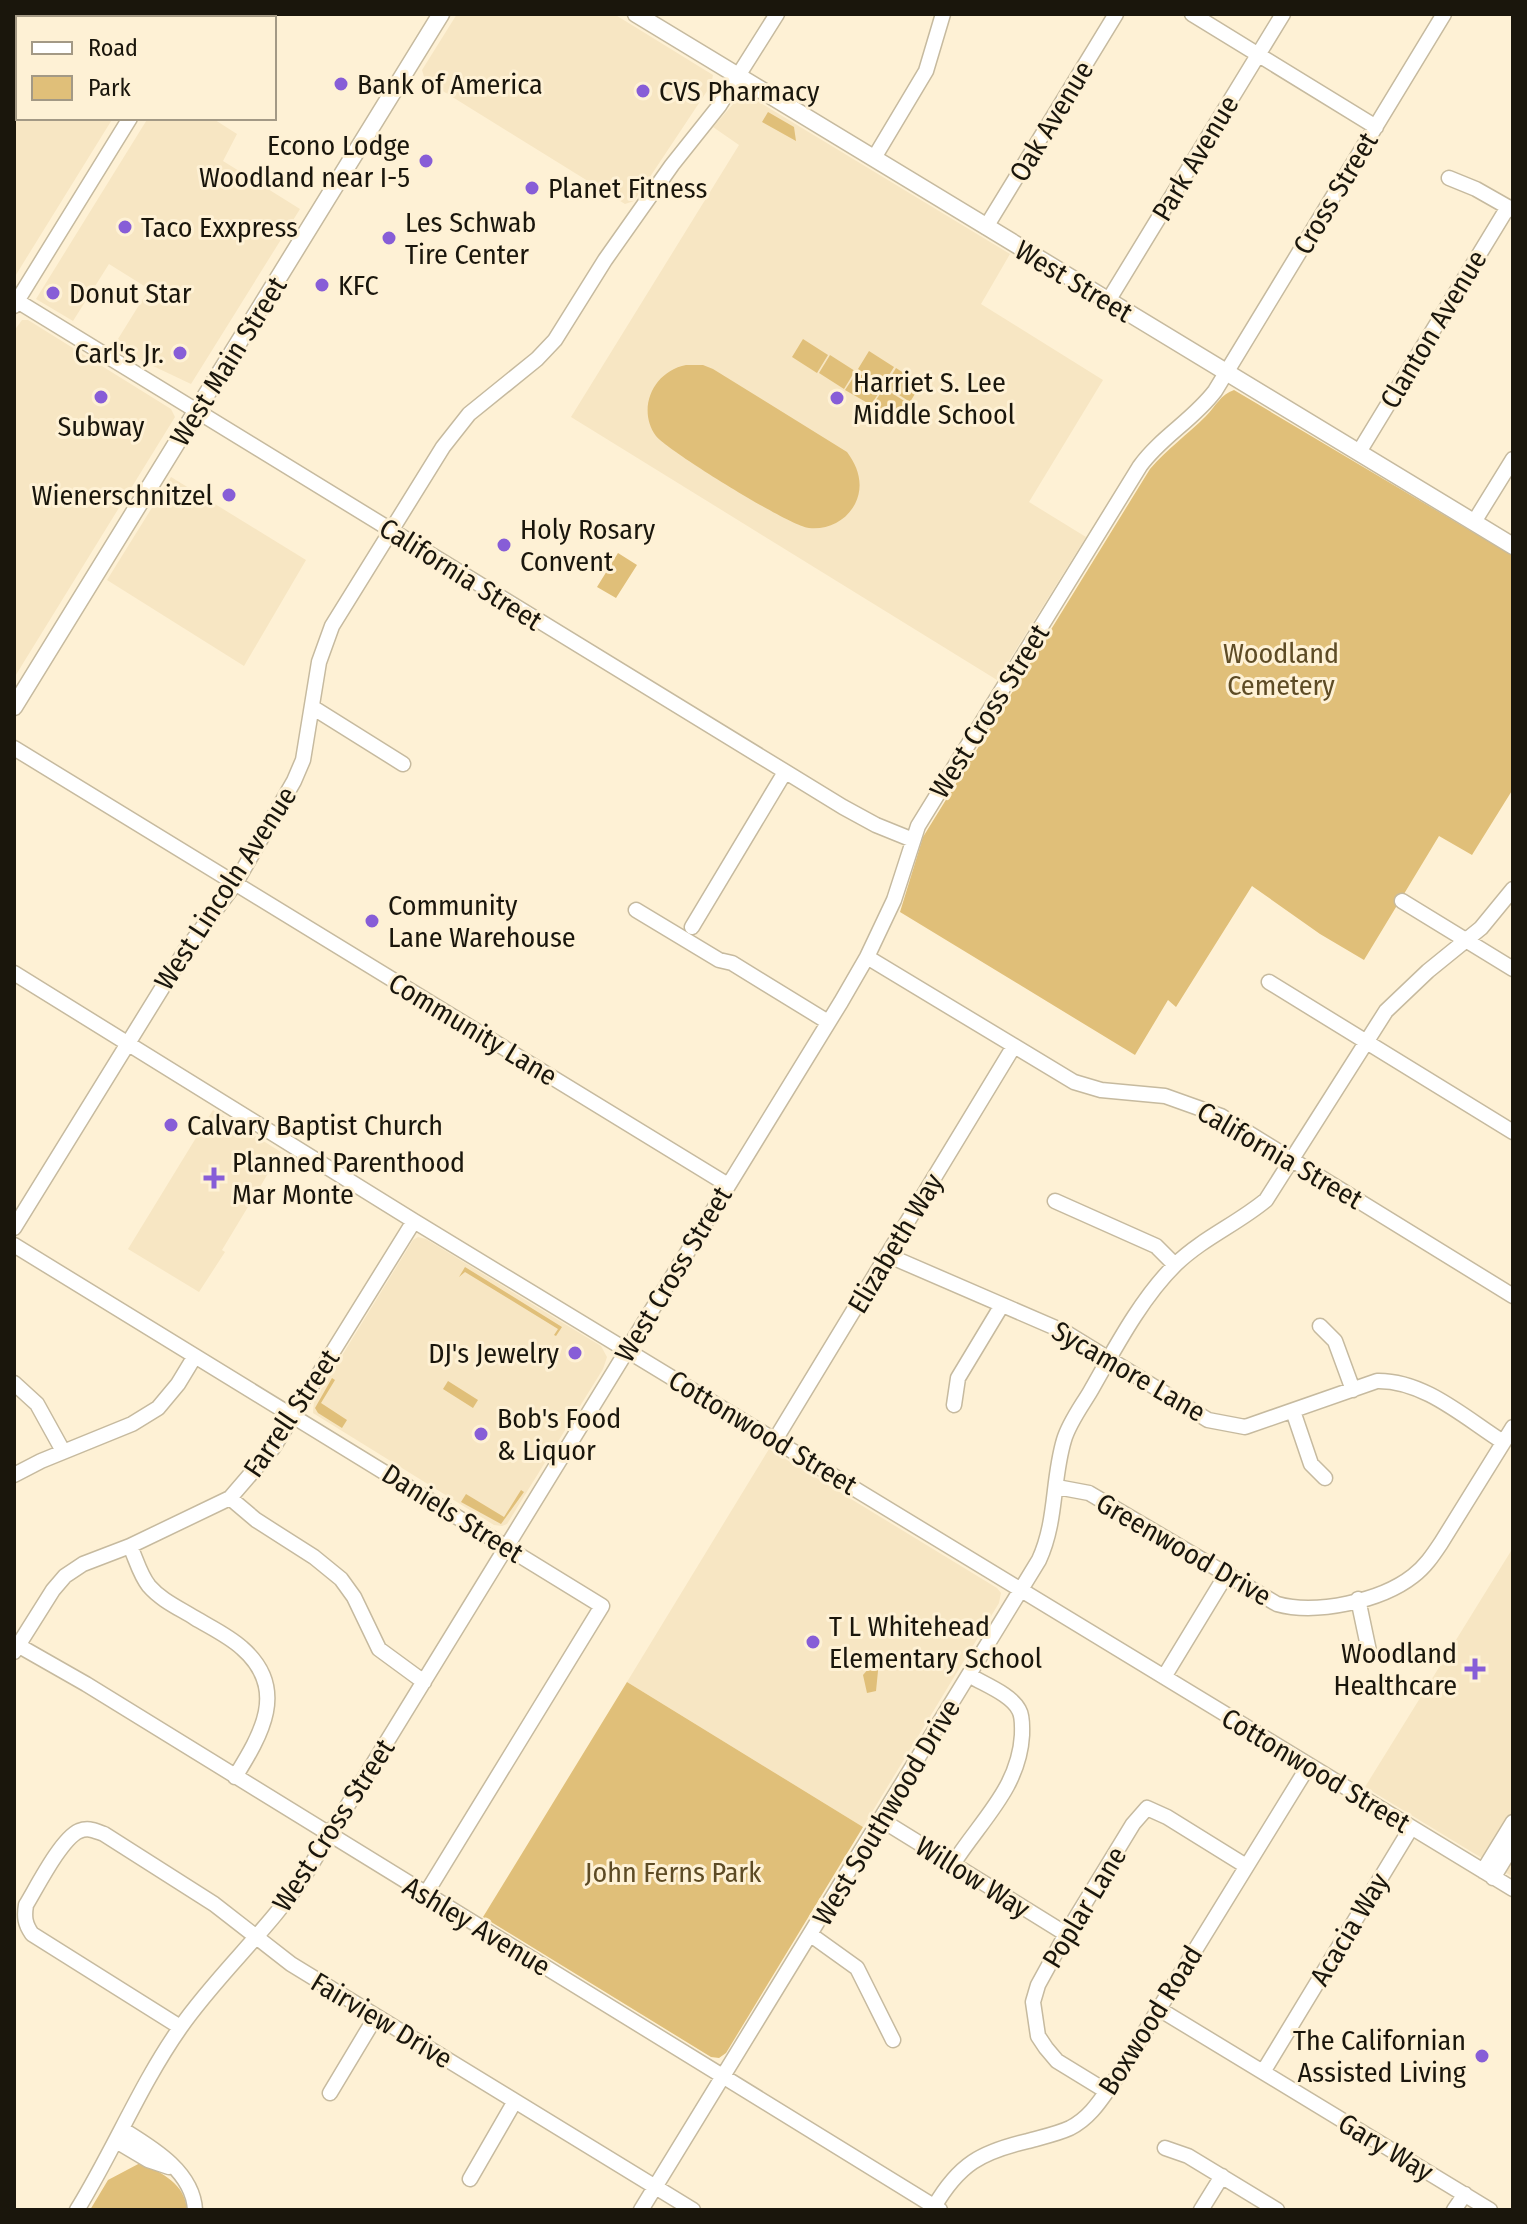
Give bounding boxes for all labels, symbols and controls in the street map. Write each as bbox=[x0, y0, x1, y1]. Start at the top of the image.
legend bbox=[16, 16, 276, 120]
text: Road bbox=[88, 34, 138, 62]
street label: Oak Avenue bbox=[1003, 55, 1100, 188]
place label: Bank of America bbox=[357, 68, 543, 101]
text: Park bbox=[88, 74, 131, 102]
marker: Bank of America bbox=[332, 75, 350, 93]
place label: CVS Pharmacy bbox=[659, 75, 820, 108]
marker: CVS Pharmacy bbox=[634, 82, 652, 100]
street label: Park Avenue bbox=[1145, 90, 1246, 227]
street label: Cross Street bbox=[1286, 126, 1385, 260]
place label: Econo Lodge Woodland near I-5 bbox=[199, 129, 410, 194]
marker: Econo Lodge Woodland near I-5 bbox=[417, 152, 435, 170]
place label: Planet Fitness bbox=[548, 172, 707, 205]
marker: Planet Fitness bbox=[523, 179, 541, 197]
place label: Les Schwab Tire Center bbox=[405, 206, 536, 271]
place label: Taco Exxpress bbox=[141, 211, 298, 244]
marker: Taco Exxpress bbox=[116, 218, 134, 236]
marker: Les Schwab Tire Center bbox=[380, 229, 398, 247]
street label: West Street bbox=[1009, 234, 1139, 330]
street label: Clanton Avenue bbox=[1373, 244, 1494, 414]
place label: KFC bbox=[338, 269, 379, 302]
street label: West Main Street bbox=[163, 270, 294, 452]
marker: KFC bbox=[313, 276, 331, 294]
place label: Donut Star bbox=[69, 277, 192, 310]
marker: Donut Star bbox=[44, 284, 62, 302]
place label: Carl's Jr. bbox=[75, 337, 164, 370]
marker: Carl's Jr. bbox=[171, 344, 189, 362]
place label: Harriet S. Lee Middle School bbox=[853, 366, 1015, 431]
marker: Subway bbox=[92, 388, 110, 406]
marker: Harriet S. Lee Middle School bbox=[828, 389, 846, 407]
place label: Subway bbox=[57, 410, 145, 443]
place label: Wienerschnitzel bbox=[31, 479, 213, 512]
marker: Wienerschnitzel bbox=[220, 486, 238, 504]
street label: California Street bbox=[373, 511, 549, 638]
place label: Holy Rosary Convent bbox=[520, 513, 656, 578]
marker: Holy Rosary Convent bbox=[495, 536, 513, 554]
street label: West Cross Street bbox=[923, 618, 1057, 804]
park label: Woodland Cemetery bbox=[1223, 637, 1339, 702]
street label: West Lincoln Avenue bbox=[147, 781, 303, 996]
place label: Community Lane Warehouse bbox=[388, 889, 576, 954]
marker: Community Lane Warehouse bbox=[363, 912, 381, 930]
street label: Community Lane bbox=[383, 966, 563, 1093]
street label: California Street bbox=[1191, 1095, 1369, 1217]
place label: Calvary Baptist Church bbox=[187, 1109, 443, 1142]
marker: Calvary Baptist Church bbox=[162, 1116, 180, 1134]
place label: Planned Parenthood Mar Monte bbox=[232, 1146, 465, 1211]
marker: Planned Parenthood Mar Monte bbox=[203, 1167, 225, 1189]
street label: Elizabeth Way bbox=[841, 1167, 950, 1319]
street label: West Cross Street bbox=[608, 1180, 739, 1368]
street label: Sycamore Lane bbox=[1046, 1314, 1211, 1429]
place label: DJ's Jewelry bbox=[428, 1337, 560, 1370]
street label: Farrell Street bbox=[237, 1342, 347, 1483]
marker: DJ's Jewelry bbox=[566, 1344, 584, 1362]
street label: Cottonwood Street bbox=[663, 1363, 864, 1502]
place label: Bob's Food & Liquor bbox=[497, 1402, 621, 1467]
marker: Bob's Food & Liquor bbox=[472, 1425, 490, 1443]
street label: Daniels Street bbox=[376, 1457, 530, 1570]
street label: Greenwood Drive bbox=[1091, 1486, 1277, 1613]
place label: T L Whitehead Elementary School bbox=[829, 1610, 1042, 1675]
marker: T L Whitehead Elementary School bbox=[804, 1633, 822, 1651]
place label: Woodland Healthcare bbox=[1333, 1637, 1457, 1702]
marker: Woodland Healthcare bbox=[1464, 1658, 1486, 1680]
street label: West Southwood Drive bbox=[806, 1693, 967, 1931]
street label: Cottonwood Street bbox=[1216, 1701, 1417, 1840]
street label: West Cross Street bbox=[265, 1732, 402, 1918]
street label: Willow Way bbox=[910, 1829, 1036, 1926]
street label: Poplar Lane bbox=[1035, 1841, 1133, 1974]
park label: John Ferns Park bbox=[585, 1856, 762, 1889]
street label: Acacia Way bbox=[1303, 1867, 1396, 1992]
street label: Ashley Avenue bbox=[397, 1870, 556, 1983]
street label: Boxwood Road bbox=[1092, 1940, 1209, 2101]
street label: Fairview Drive bbox=[305, 1965, 458, 2075]
place label: The Californian Assisted Living bbox=[1293, 2024, 1467, 2089]
marker: The Californian Assisted Living bbox=[1473, 2047, 1491, 2065]
street label: Gary Way bbox=[1332, 2106, 1439, 2189]

